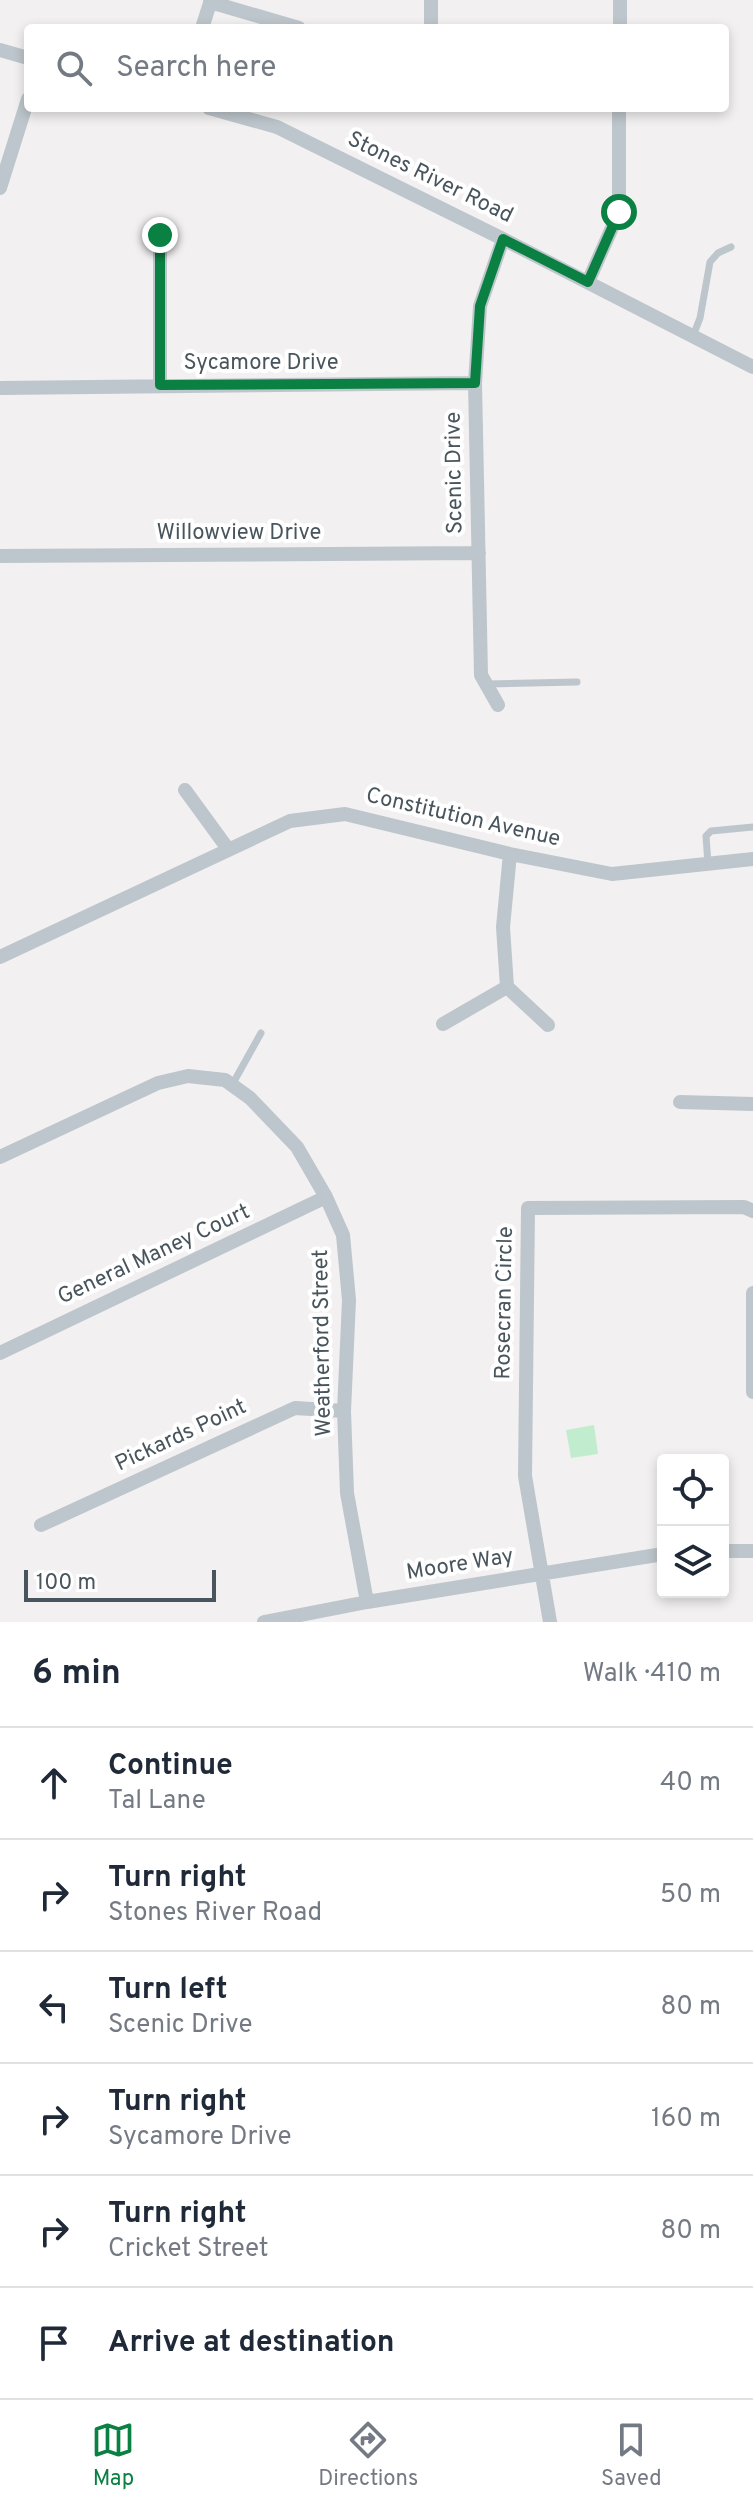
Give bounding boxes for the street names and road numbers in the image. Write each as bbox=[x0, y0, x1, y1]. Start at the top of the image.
street label: Stones River Road bbox=[343, 126, 517, 230]
street label: Sycamore Drive bbox=[183, 350, 339, 377]
street label: Scenic Drive bbox=[440, 412, 470, 534]
street label: Willowview Drive bbox=[157, 520, 321, 547]
street label: Constitution Avenue bbox=[363, 783, 563, 853]
street label: General Maney Court bbox=[54, 1199, 254, 1311]
street label: Rosecran Circle bbox=[490, 1226, 520, 1380]
street label: Weatherford Street bbox=[308, 1249, 338, 1437]
street label: Pickards Point bbox=[111, 1394, 251, 1478]
street label: Moore Way bbox=[404, 1543, 516, 1587]

